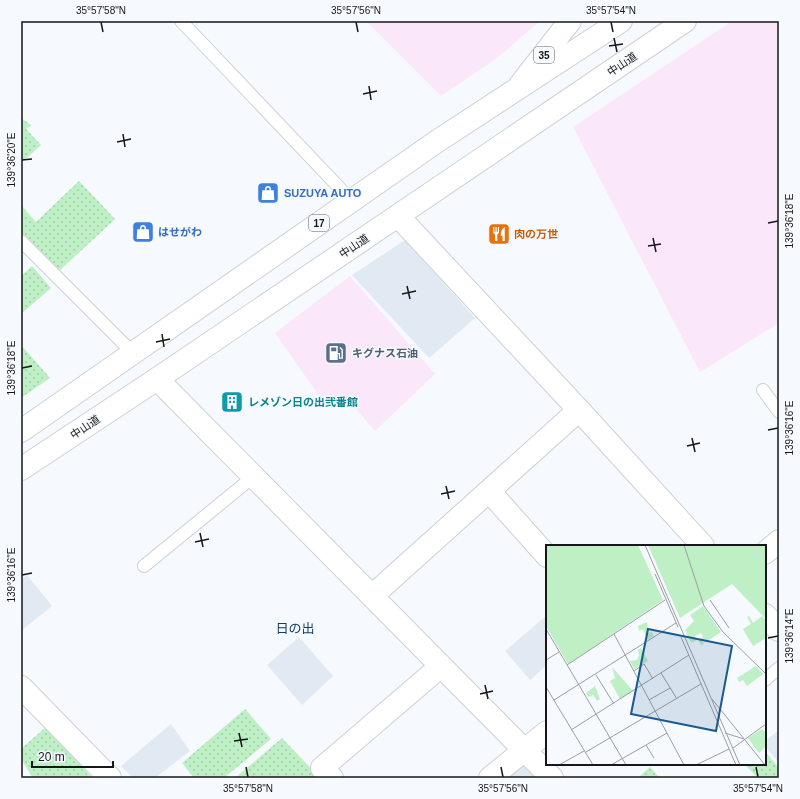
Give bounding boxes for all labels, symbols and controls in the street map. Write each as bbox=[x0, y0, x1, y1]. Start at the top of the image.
text: 35°57'58"N bbox=[76, 5, 126, 16]
text: 35°57'56"N bbox=[331, 5, 381, 16]
text: 35°57'54"N bbox=[586, 5, 636, 16]
road number: 35 bbox=[534, 47, 554, 63]
street label: 中山道 bbox=[605, 50, 639, 78]
text: 139°36'20"E bbox=[6, 132, 17, 188]
shop icon: SUZUYA AUTO bbox=[255, 180, 281, 206]
place label: SUZUYA AUTO bbox=[284, 187, 362, 199]
text: 139°36'18"E bbox=[784, 193, 795, 249]
road number: 17 bbox=[309, 215, 329, 231]
shop icon: はせがわ bbox=[130, 219, 156, 245]
restaurant icon: 肉の万世 bbox=[486, 221, 512, 247]
place label: はせがわ bbox=[158, 226, 202, 238]
place label: 肉の万世 bbox=[514, 228, 558, 240]
street label: 中山道 bbox=[337, 232, 371, 260]
text: 139°36'18"E bbox=[6, 340, 17, 396]
fuel station icon: キグナス石油 bbox=[323, 340, 349, 366]
place label: キグナス石油 bbox=[352, 347, 418, 359]
building icon: レメゾン日の出弐番館 bbox=[219, 389, 245, 415]
place label: レメゾン日の出弐番館 bbox=[248, 396, 358, 408]
text: 139°36'16"E bbox=[784, 400, 795, 456]
street label: 中山道 bbox=[68, 413, 102, 441]
inset map bbox=[546, 545, 766, 765]
text: 139°36'16"E bbox=[6, 547, 17, 603]
text: 139°36'14"E bbox=[784, 608, 795, 664]
district label: 日の出 bbox=[275, 621, 315, 636]
scale bar bbox=[32, 743, 113, 769]
text: 20 m bbox=[38, 750, 65, 764]
text: 35°57'58"N bbox=[223, 783, 273, 794]
text: 35°57'56"N bbox=[478, 783, 528, 794]
text: 35°57'54"N bbox=[733, 783, 783, 794]

